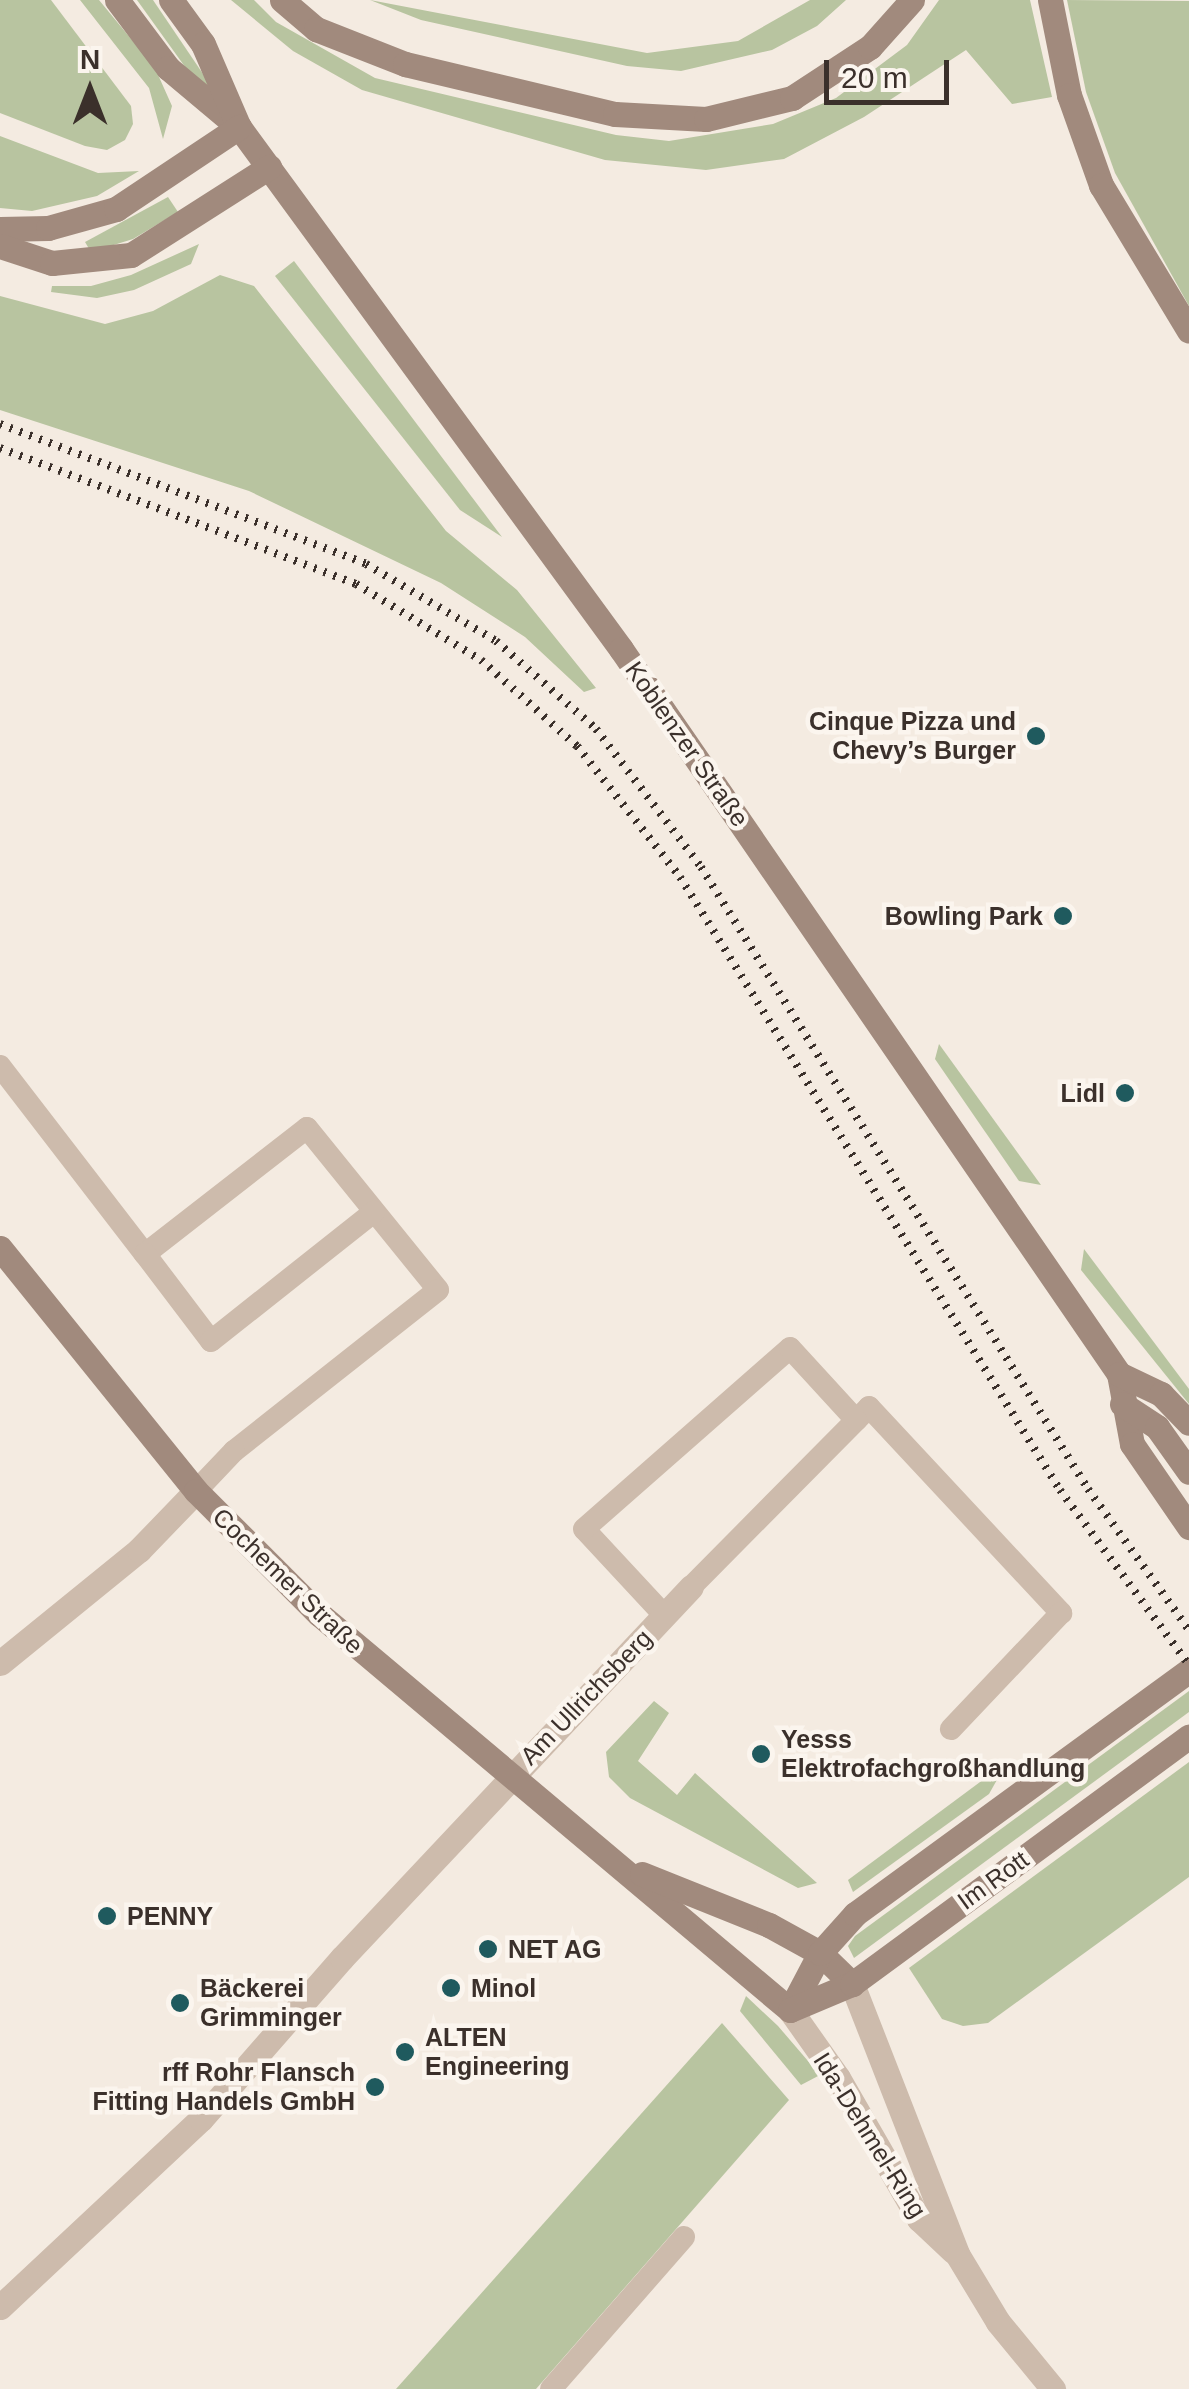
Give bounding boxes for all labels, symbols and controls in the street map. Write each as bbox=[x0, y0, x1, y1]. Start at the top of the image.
north arrow bbox=[40, 40, 140, 140]
scale bar bbox=[829, 40, 954, 102]
text: N bbox=[80, 44, 100, 75]
text: 20 m bbox=[841, 61, 908, 94]
street label: Koblenzer Straße bbox=[619, 656, 755, 832]
place label: Cinque Pizza und Chevy’s Burger bbox=[809, 707, 1016, 766]
marker: Cinque Pizza und Chevy’s Burger bbox=[1025, 725, 1047, 747]
place label: Bowling Park bbox=[885, 901, 1043, 931]
marker: Bowling Park bbox=[1052, 905, 1074, 927]
place label: Lidl bbox=[1061, 1078, 1105, 1108]
marker: Lidl bbox=[1114, 1082, 1136, 1104]
street label: Cochemer Straße bbox=[207, 1502, 369, 1660]
street label: Am Ullrichsberg bbox=[514, 1623, 658, 1771]
place label: Yesss Elektrofachgroßhandlung bbox=[781, 1725, 1085, 1784]
marker: Yesss Elektrofachgroßhandlung bbox=[750, 1743, 772, 1765]
street label: Im Rott bbox=[952, 1844, 1034, 1916]
place label: PENNY bbox=[127, 1901, 213, 1931]
marker: PENNY bbox=[96, 1905, 118, 1927]
place label: NET AG bbox=[508, 1934, 602, 1964]
marker: NET AG bbox=[477, 1938, 499, 1960]
place label: Minol bbox=[471, 1973, 536, 2003]
place label: Bäckerei Grimminger bbox=[200, 1974, 342, 2033]
marker: Minol bbox=[440, 1977, 462, 1999]
marker: Bäckerei Grimminger bbox=[169, 1992, 191, 2014]
place label: ALTEN Engineering bbox=[425, 2023, 569, 2082]
marker: ALTEN Engineering bbox=[394, 2041, 416, 2063]
street label: Ida-Dehmel-Ring bbox=[807, 2047, 933, 2223]
place label: rff Rohr Flansch Fitting Handels GmbH bbox=[92, 2058, 355, 2117]
marker: rff Rohr Flansch Fitting Handels GmbH bbox=[364, 2076, 386, 2098]

